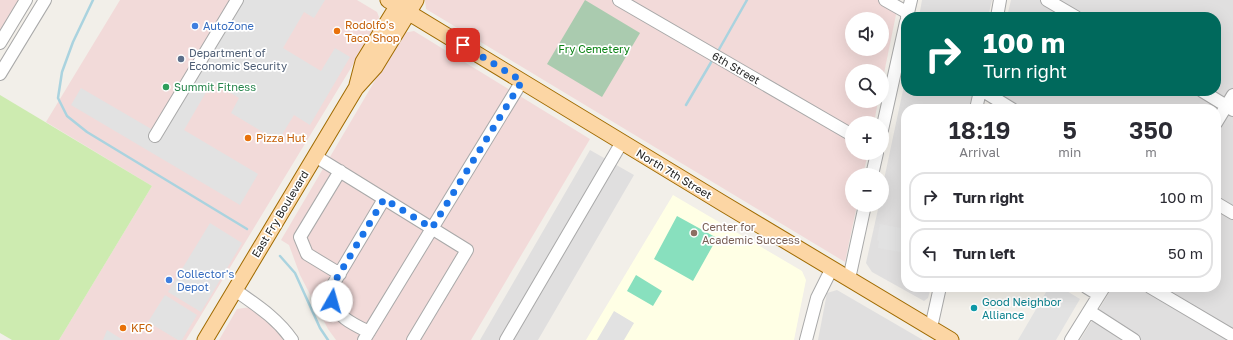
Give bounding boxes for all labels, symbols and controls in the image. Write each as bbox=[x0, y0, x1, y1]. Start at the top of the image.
map controls bbox=[845, 12, 889, 212]
button: sound bbox=[845, 12, 889, 56]
place label: Rodolfo's Taco Shop bbox=[345, 18, 400, 44]
place label: AutoZone bbox=[203, 19, 254, 32]
marker: AutoZone bbox=[190, 21, 200, 31]
marker: Rodolfo's Taco Shop bbox=[332, 26, 342, 36]
text: 100 m bbox=[983, 26, 1065, 59]
pin bbox=[446, 28, 480, 62]
icon: right bbox=[917, 28, 969, 80]
icon: arrive bbox=[452, 34, 474, 56]
park label: Fry Cemetery bbox=[558, 42, 630, 55]
place label: Department of Economic Security bbox=[189, 46, 287, 72]
street label: 6th Street bbox=[710, 49, 763, 86]
marker: Department of Economic Security bbox=[176, 54, 186, 64]
text: Turn right bbox=[983, 60, 1067, 82]
button: search bbox=[845, 64, 889, 108]
place label: Summit Fitness bbox=[174, 80, 256, 93]
marker: Summit Fitness bbox=[161, 82, 171, 92]
text: 18:19 bbox=[949, 115, 1010, 144]
text: 5 bbox=[1063, 115, 1077, 144]
text: 350 bbox=[1129, 115, 1173, 144]
button: + bbox=[845, 116, 889, 160]
place label: Pizza Hut bbox=[256, 131, 306, 144]
marker: Pizza Hut bbox=[243, 133, 253, 143]
text: Arrival bbox=[959, 144, 1000, 160]
text: min bbox=[1058, 144, 1081, 160]
text: m bbox=[1145, 144, 1157, 160]
street label: North 7th Street bbox=[634, 146, 714, 201]
street label: East Fry Boulevard bbox=[248, 168, 311, 260]
button: − bbox=[845, 168, 889, 212]
icon: right bbox=[919, 186, 941, 208]
text: Turn right bbox=[953, 188, 1024, 206]
text: 100 m bbox=[1160, 188, 1203, 206]
place label: Center for Academic Success bbox=[702, 220, 800, 246]
marker: Center for Academic Success bbox=[689, 228, 699, 238]
icon: left bbox=[919, 242, 941, 264]
text: Turn left bbox=[953, 244, 1015, 262]
text: 50 m bbox=[1168, 244, 1203, 262]
place label: Collector's Depot bbox=[177, 267, 235, 293]
marker: Collector's Depot bbox=[164, 275, 174, 285]
position arrow bbox=[311, 280, 353, 322]
place label: Good Neighbor Alliance bbox=[982, 295, 1062, 321]
marker: Good Neighbor Alliance bbox=[969, 303, 979, 313]
place label: KFC bbox=[131, 321, 153, 334]
marker: KFC bbox=[118, 323, 128, 333]

